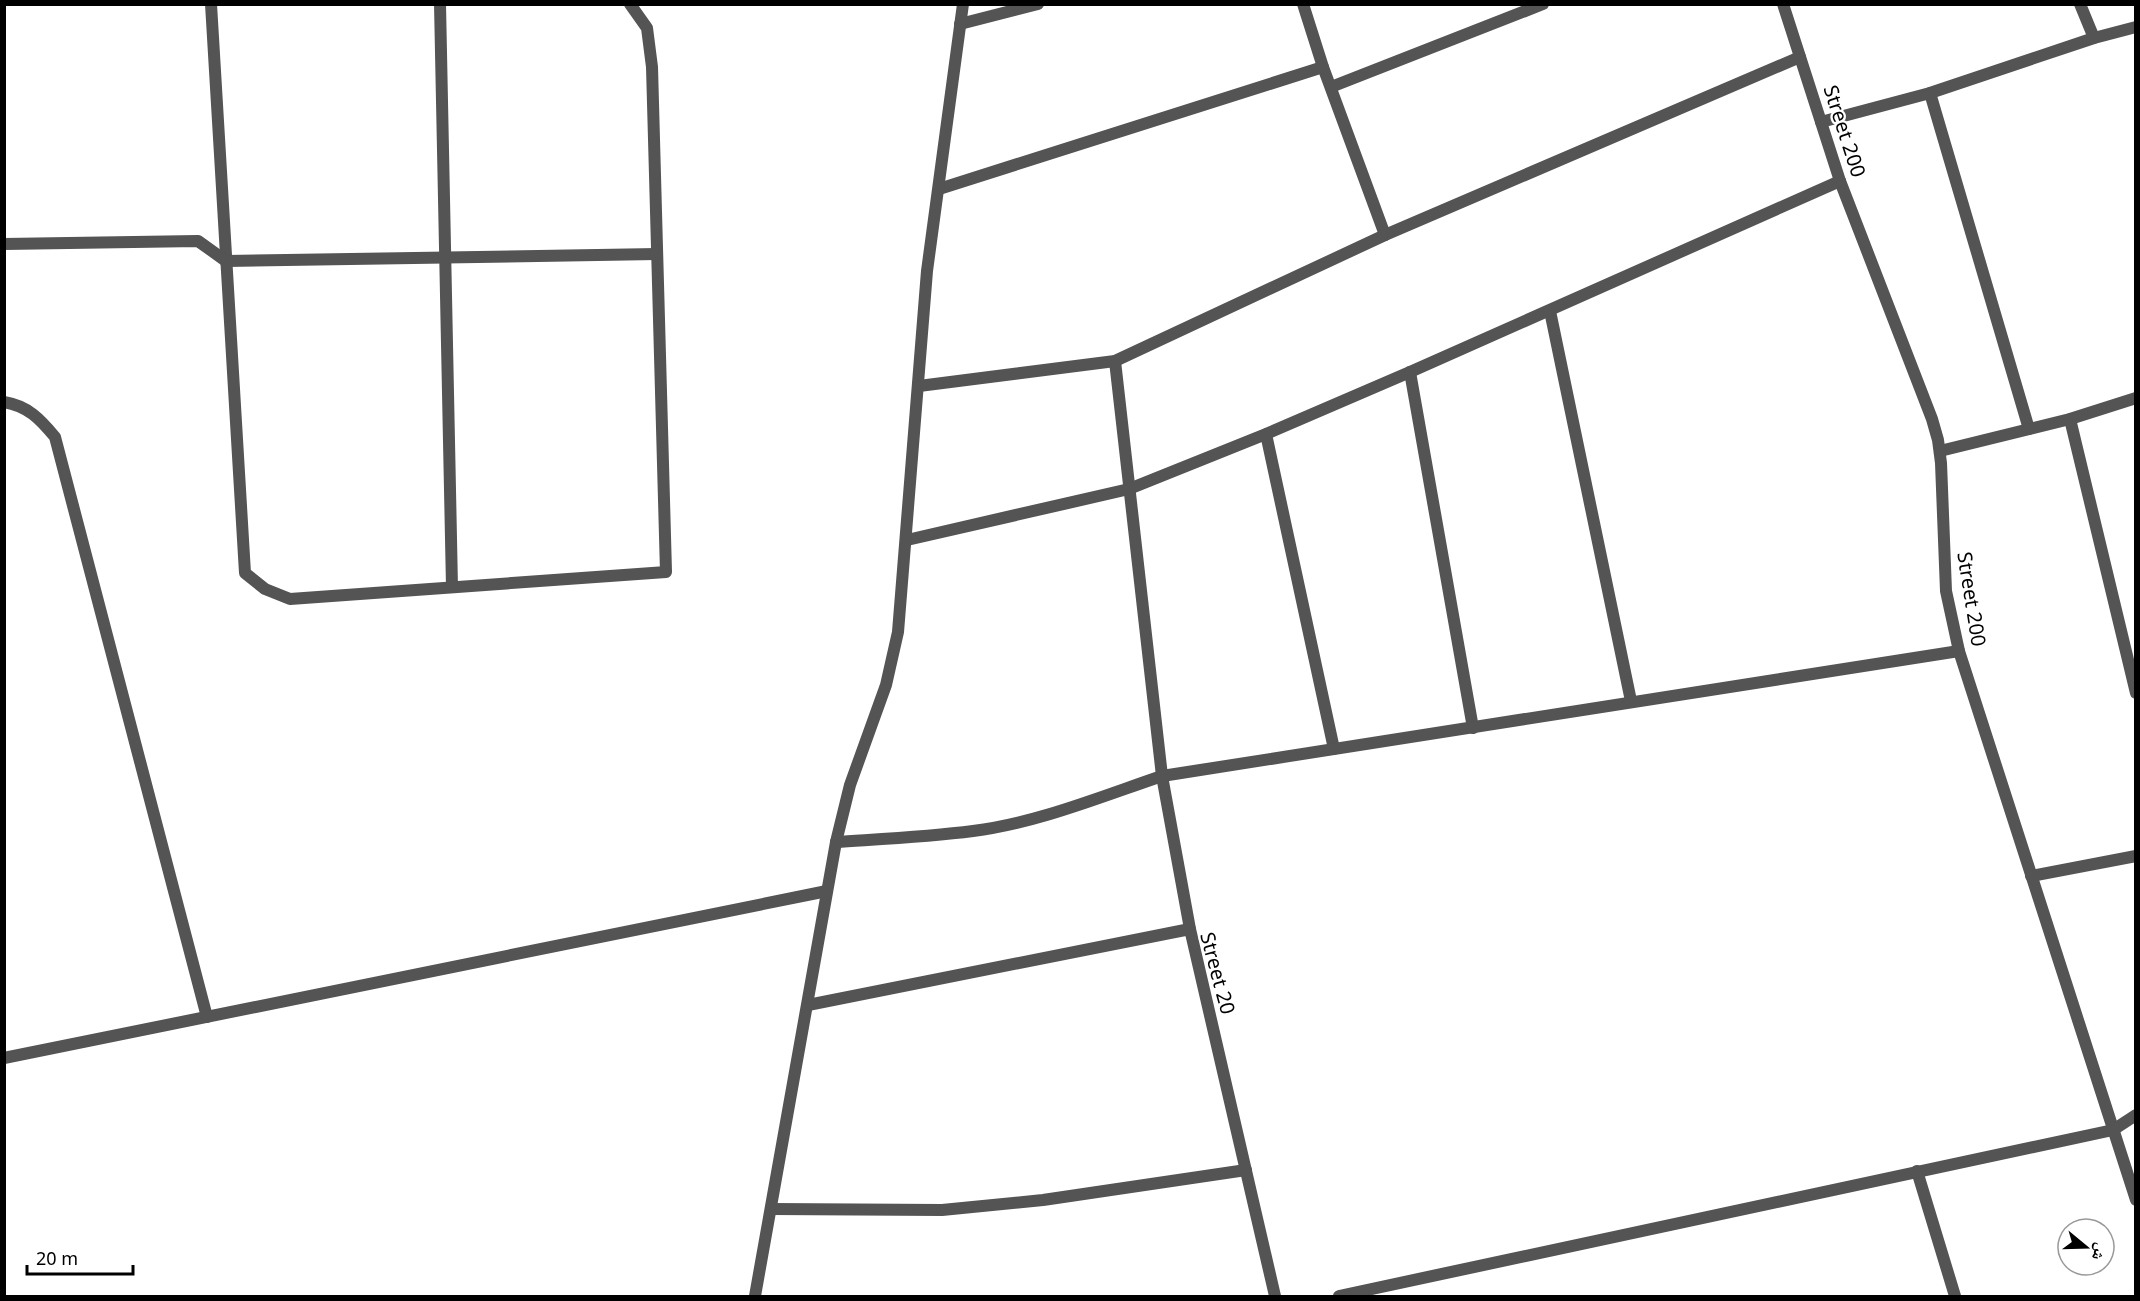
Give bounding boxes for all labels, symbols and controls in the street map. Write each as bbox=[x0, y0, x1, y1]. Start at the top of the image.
street label: Street 200 bbox=[1817, 81, 1873, 181]
street label: Street 200 bbox=[1951, 550, 1993, 648]
street label: Street 20 bbox=[1194, 929, 1242, 1017]
north arrow bbox=[2056, 1217, 2116, 1277]
scale bar bbox=[27, 1238, 134, 1276]
text: ش bbox=[2087, 1240, 2113, 1264]
text: 20 m bbox=[36, 1246, 78, 1270]

